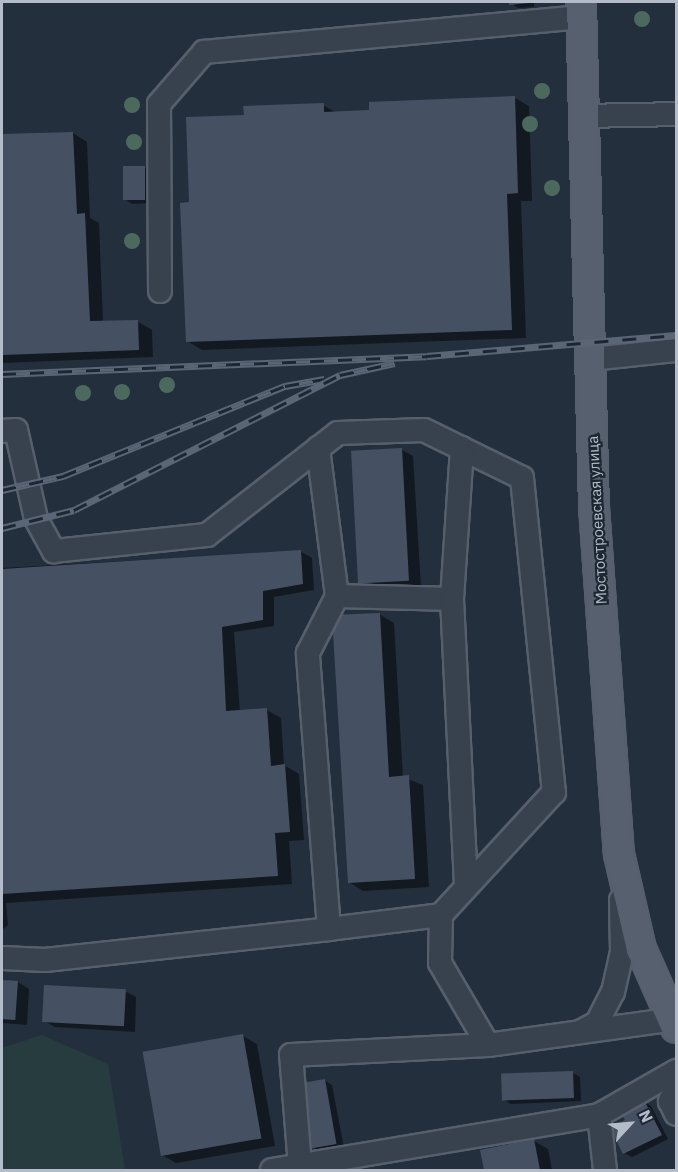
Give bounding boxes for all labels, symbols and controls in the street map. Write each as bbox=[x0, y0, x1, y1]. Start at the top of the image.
street label: Мостостроевская улица bbox=[584, 435, 610, 605]
north arrow bbox=[600, 1094, 660, 1154]
text: N bbox=[635, 1107, 658, 1126]

